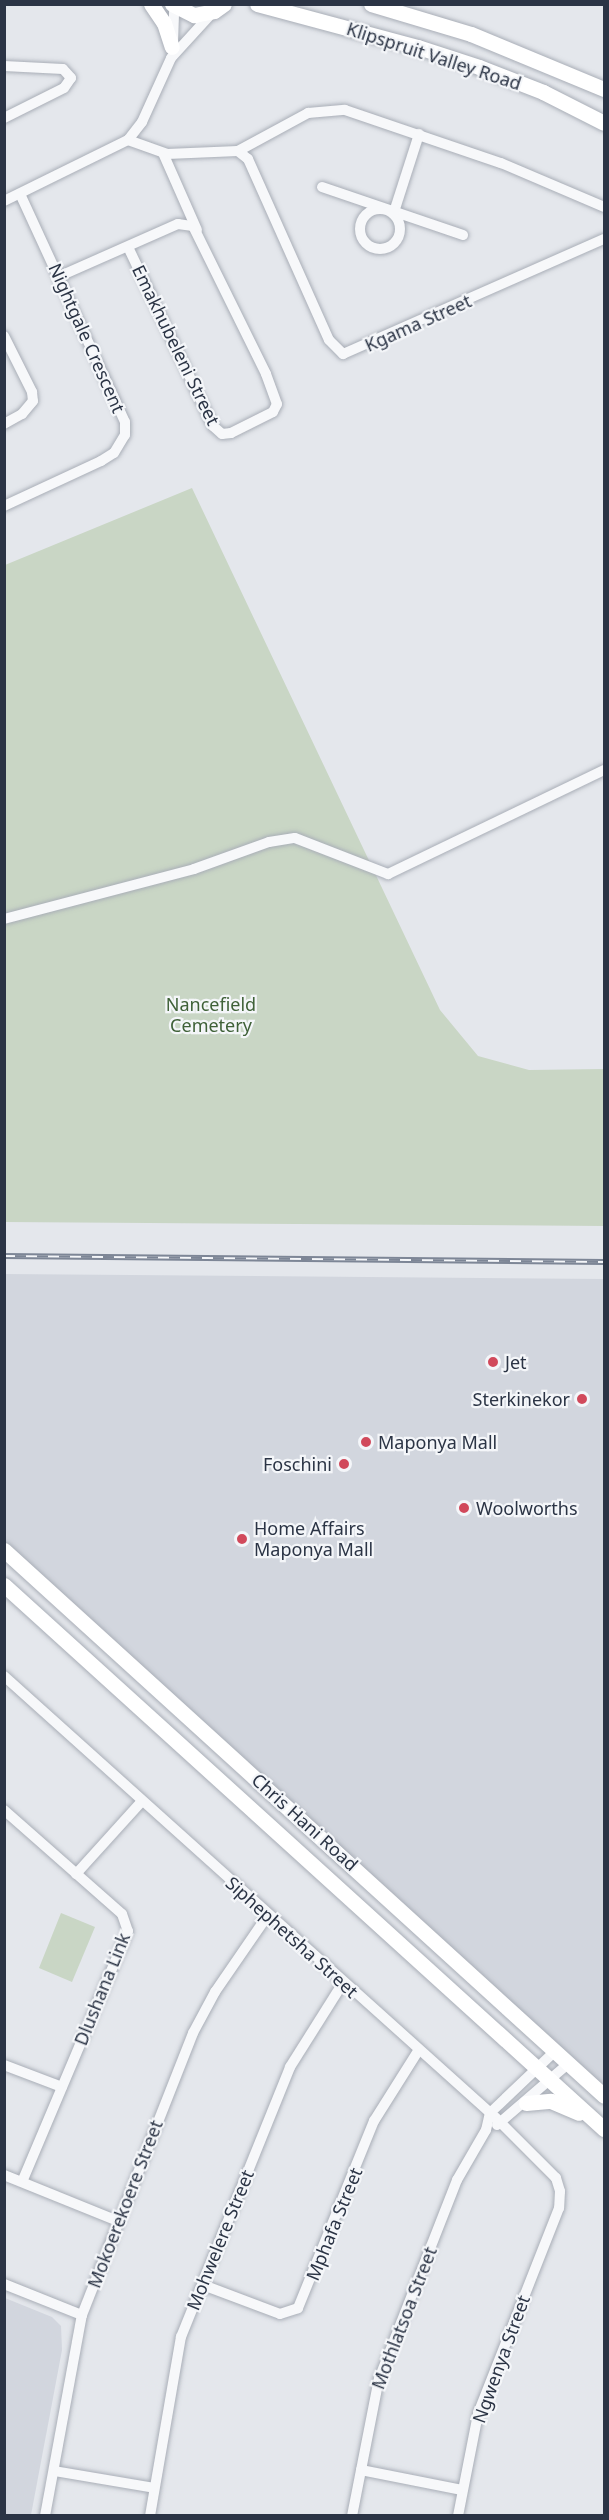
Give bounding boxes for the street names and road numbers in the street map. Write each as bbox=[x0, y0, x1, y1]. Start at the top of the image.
street label: Klipspruit Valley Road bbox=[344, 18, 524, 94]
street label: Nightgale Crescent bbox=[44, 260, 130, 416]
street label: Emakhubeleni Street bbox=[128, 261, 224, 429]
street label: Kgama Street bbox=[361, 290, 475, 356]
street label: Chris Hani Road bbox=[248, 1769, 362, 1875]
street label: Siphephetsha Street bbox=[221, 1872, 363, 2002]
street label: Dlushana Link bbox=[70, 1930, 134, 2048]
street label: Mokoerekoere Street bbox=[83, 2117, 167, 2291]
street label: Mphafa Street bbox=[302, 2164, 366, 2284]
street label: Mohwelere Street bbox=[182, 2167, 258, 2313]
street label: Mothlatsoa Street bbox=[367, 2244, 441, 2392]
street label: Ngwenya Street bbox=[468, 2292, 534, 2426]

